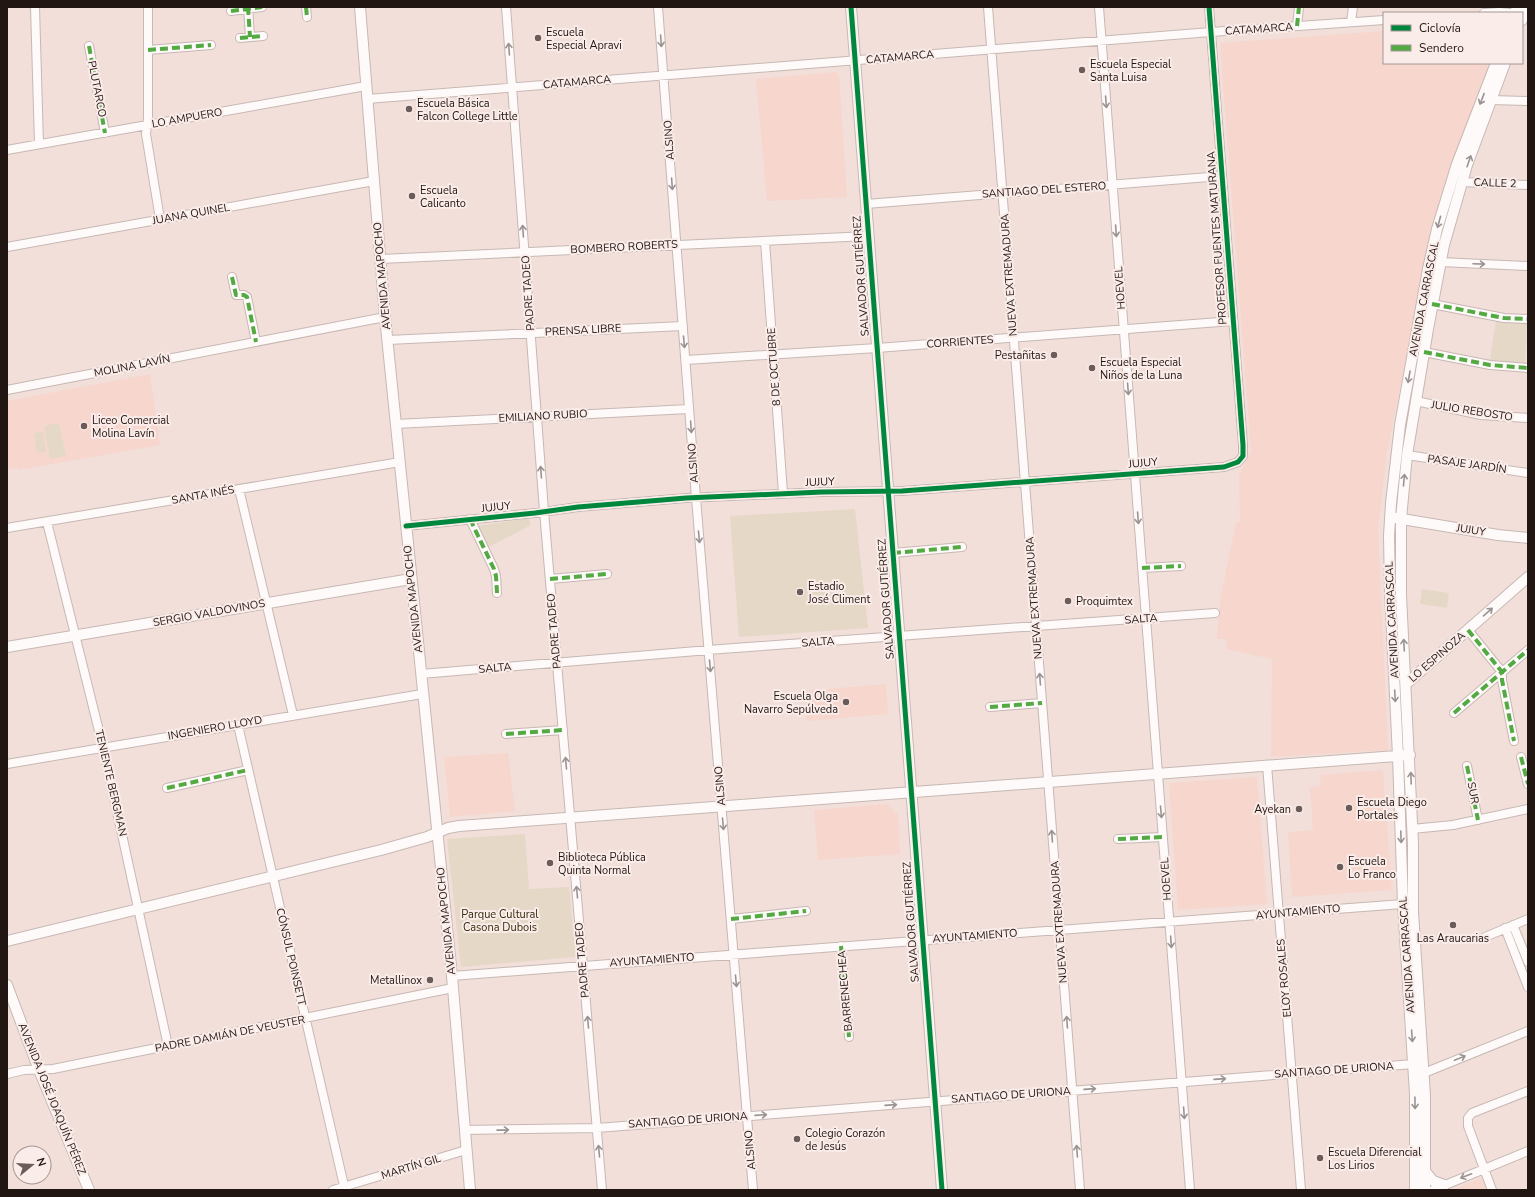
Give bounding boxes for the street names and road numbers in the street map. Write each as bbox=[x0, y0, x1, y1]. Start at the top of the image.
street label: CATAMARCA bbox=[1224, 19, 1294, 39]
street label: CATAMARCA bbox=[865, 47, 935, 67]
street label: PLUTARCO bbox=[84, 59, 110, 119]
street label: CATAMARCA bbox=[542, 72, 612, 92]
street label: LO AMPUERO bbox=[151, 104, 223, 132]
street label: ALSINO bbox=[660, 120, 678, 160]
street label: PROFESOR FUENTES MATURANA bbox=[1203, 151, 1231, 325]
street label: CALLE 2 bbox=[1473, 175, 1517, 191]
street label: SANTIAGO DEL ESTERO bbox=[981, 178, 1107, 202]
street label: JUANA QUINEL bbox=[150, 200, 231, 228]
street label: NUEVA EXTREMADURA bbox=[997, 213, 1021, 337]
street label: SALVADOR GUTIÉRREZ bbox=[848, 215, 873, 337]
street label: AVENIDA MAPOCHO bbox=[370, 221, 394, 331]
street label: BOMBERO ROBERTS bbox=[570, 237, 678, 257]
street label: AVENIDA CARRASCAL bbox=[1405, 240, 1443, 358]
street label: PADRE TADEO bbox=[518, 255, 538, 331]
street label: HOEVEL bbox=[1111, 266, 1129, 310]
street label: PRENSA LIBRE bbox=[544, 321, 622, 339]
street label: 8 DE OCTUBRE bbox=[764, 327, 784, 407]
street label: CORRIENTES bbox=[926, 332, 994, 352]
street label: MOLINA LAVÍN bbox=[92, 350, 171, 381]
street label: JULIO REBOSTO bbox=[1429, 397, 1514, 425]
street label: EMILIANO RUBIO bbox=[498, 406, 588, 426]
street label: ALSINO bbox=[684, 443, 702, 483]
street label: PASAJE JARDÍN bbox=[1426, 450, 1508, 477]
street label: JUJUY bbox=[1127, 454, 1159, 472]
street label: JUJUY bbox=[804, 474, 835, 490]
street label: SANTA INÉS bbox=[170, 481, 236, 508]
street label: JUJUY bbox=[480, 498, 512, 516]
street label: JUJUY bbox=[1454, 520, 1487, 540]
street label: NUEVA EXTREMADURA bbox=[1022, 536, 1046, 660]
street label: SALVADOR GUTIÉRREZ bbox=[873, 538, 898, 660]
street label: AVENIDA MAPOCHO bbox=[400, 544, 426, 654]
street label: AVENIDA CARRASCAL bbox=[1381, 561, 1403, 679]
street label: PADRE TADEO bbox=[543, 593, 565, 669]
street label: SERGIO VALDOVINOS bbox=[152, 596, 266, 630]
street label: SALTA bbox=[1124, 610, 1158, 628]
street label: LO ESPINOZA bbox=[1405, 628, 1469, 686]
street label: SALTA bbox=[801, 633, 835, 651]
street label: SALTA bbox=[478, 659, 512, 677]
street label: INGENIERO LLOYD bbox=[167, 712, 263, 744]
street label: TENIENTE BERGMAN bbox=[91, 728, 131, 838]
street label: ALSINO bbox=[711, 765, 729, 807]
street label: SUR bbox=[1464, 781, 1483, 806]
street label: HOEVEL bbox=[1157, 857, 1175, 901]
street label: NUEVA EXTREMADURA bbox=[1047, 860, 1071, 984]
street label: SALVADOR GUTIÉRREZ bbox=[898, 861, 923, 983]
street label: AVENIDA MAPOCHO bbox=[433, 866, 459, 976]
street label: AVENIDA CARRASCAL bbox=[1395, 896, 1419, 1014]
street label: AYUNTAMIENTO bbox=[1255, 901, 1341, 923]
street label: CÓNSUL POINSETT bbox=[272, 906, 311, 1008]
street label: PADRE TADEO bbox=[571, 922, 593, 998]
street label: AYUNTAMIENTO bbox=[932, 926, 1018, 946]
street label: ELOY ROSALES bbox=[1273, 938, 1295, 1018]
street label: AYUNTAMIENTO bbox=[609, 950, 695, 970]
street label: BARRENECHEA bbox=[834, 950, 856, 1032]
street label: PADRE DAMIÁN DE VEUSTER bbox=[153, 1011, 307, 1056]
street label: AVENIDA JOSÉ JOAQUÍN PÉREZ bbox=[15, 1021, 89, 1177]
street label: SANTIAGO DE URIONA bbox=[1274, 1058, 1394, 1082]
street label: SANTIAGO DE URIONA bbox=[951, 1083, 1071, 1107]
street label: SANTIAGO DE URIONA bbox=[628, 1108, 748, 1132]
street label: ALSINO bbox=[741, 1129, 759, 1171]
street label: MARTÍN GIL bbox=[379, 1150, 443, 1183]

